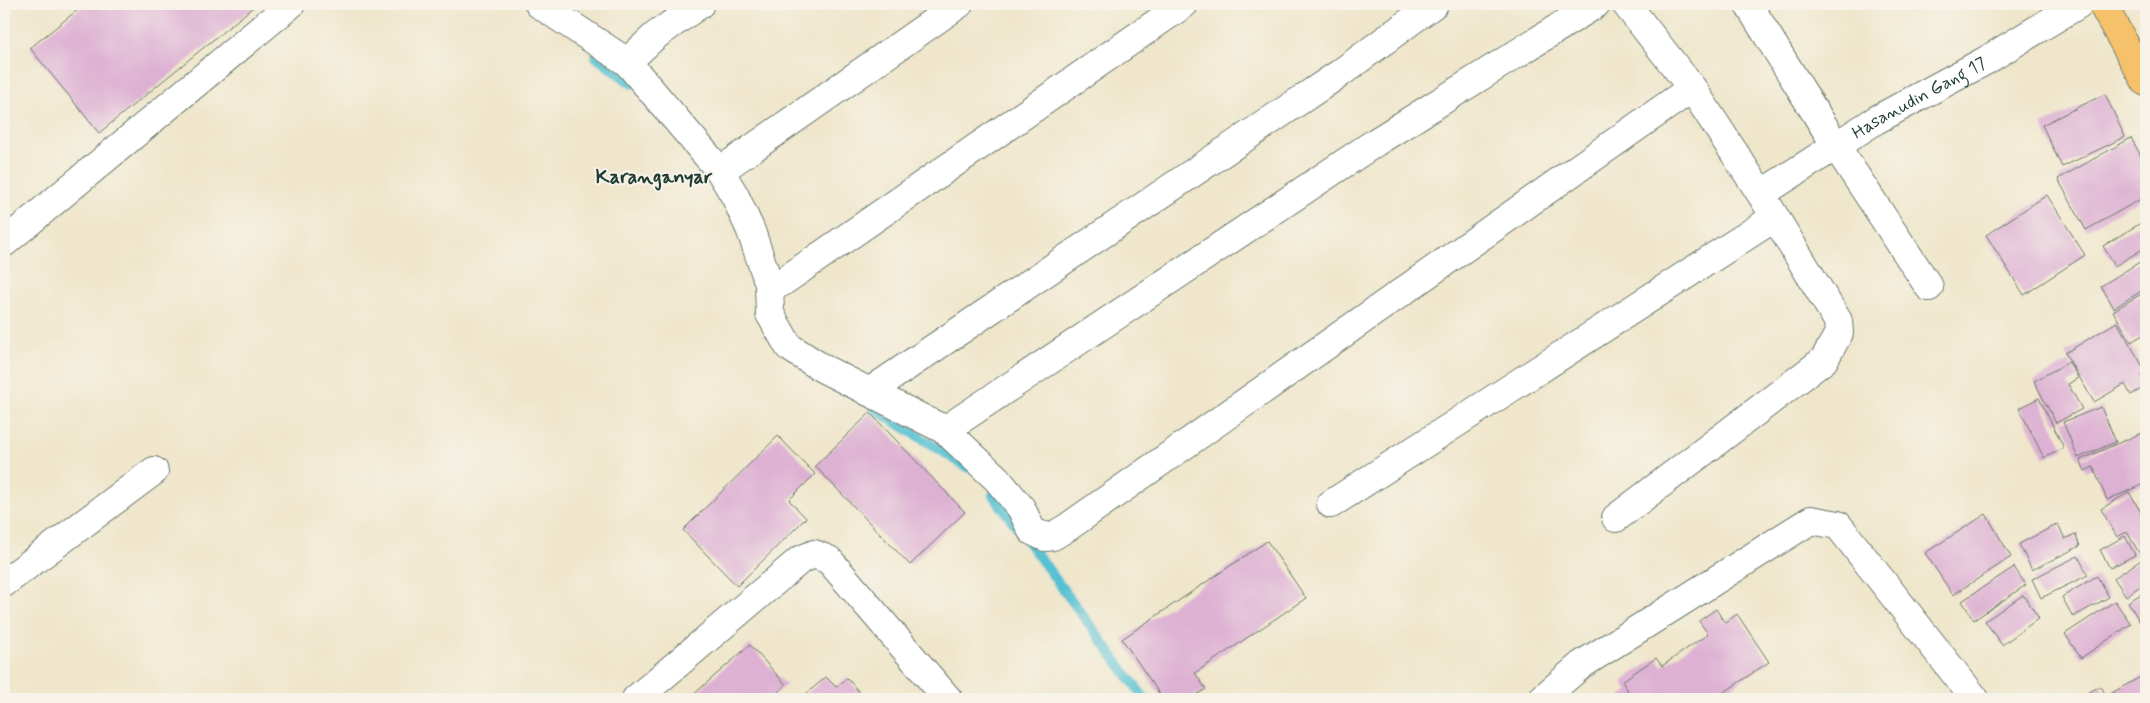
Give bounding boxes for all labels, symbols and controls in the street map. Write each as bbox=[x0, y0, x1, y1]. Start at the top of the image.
street label: Hasanudin Gang 17 bbox=[1848, 52, 1990, 145]
district label: Karanganyar bbox=[596, 164, 713, 191]

